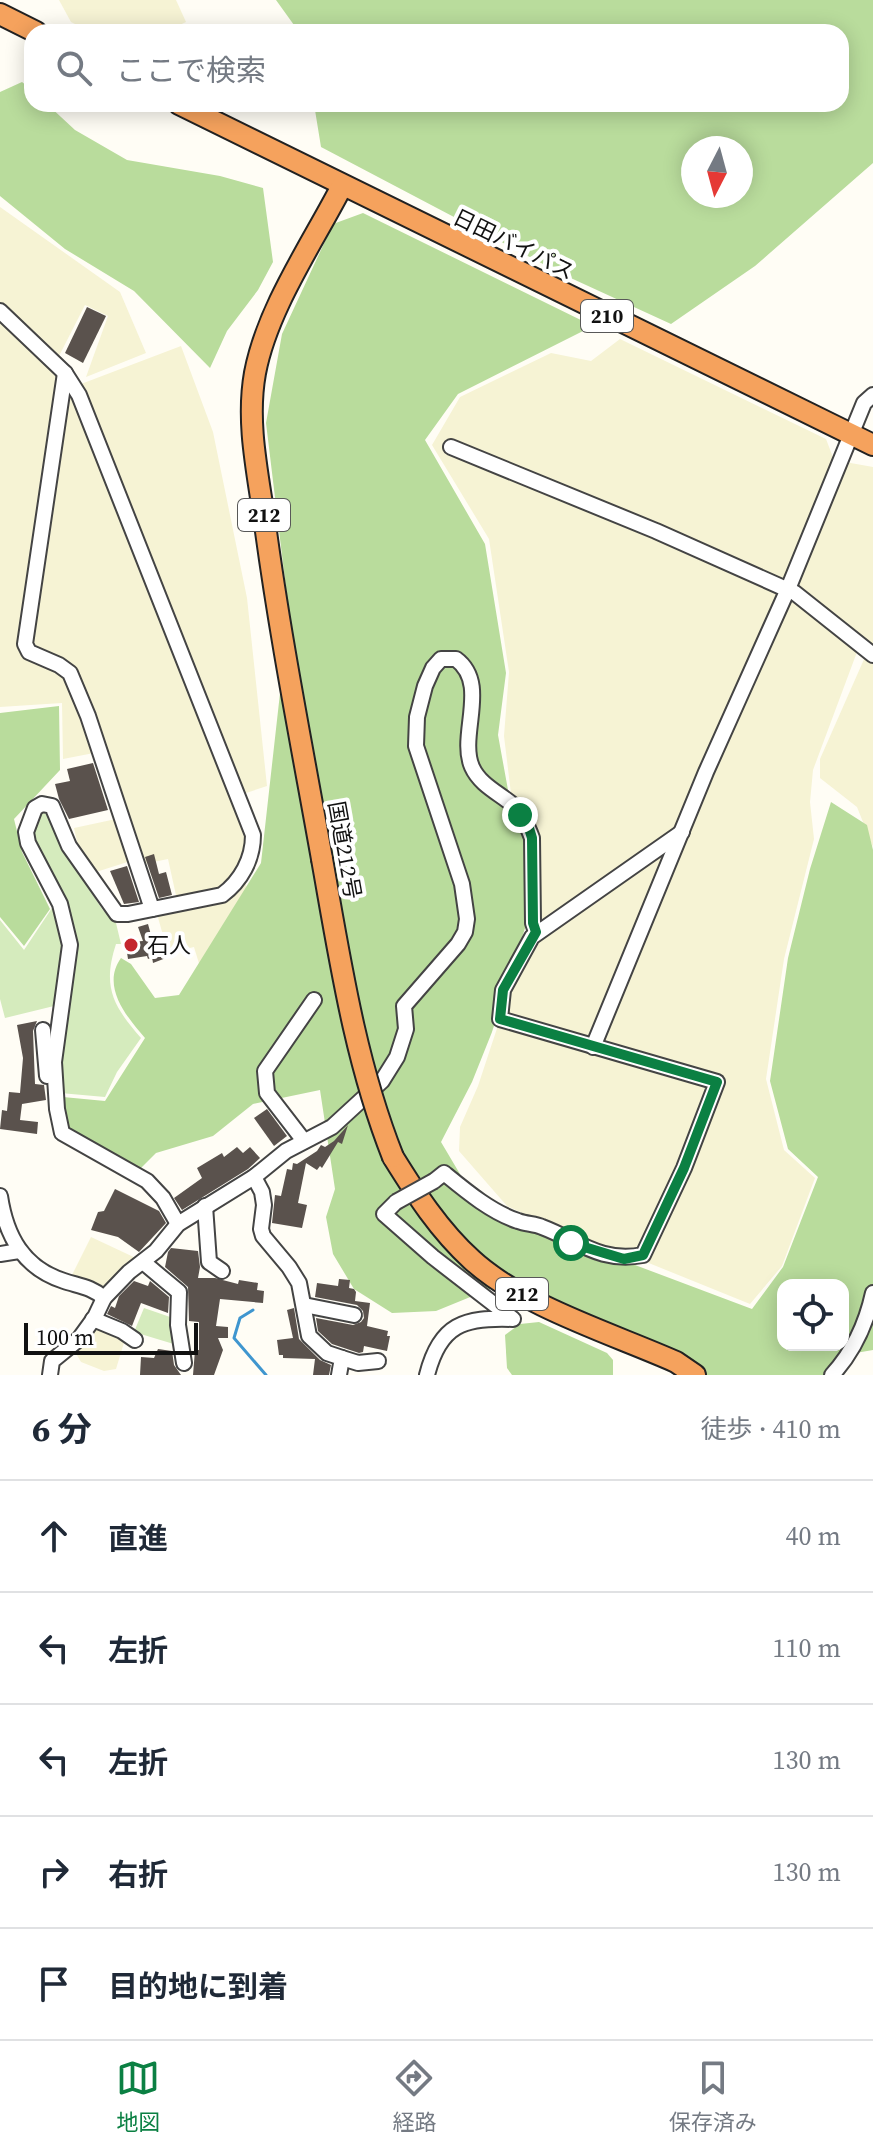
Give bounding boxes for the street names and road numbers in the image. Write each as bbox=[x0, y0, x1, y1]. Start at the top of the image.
street label: 日田バイパス bbox=[448, 202, 580, 286]
road number: 210 bbox=[581, 300, 633, 332]
road number: 212 bbox=[238, 499, 290, 531]
street label: 国道212号 bbox=[322, 799, 368, 901]
road number: 212 bbox=[496, 1278, 548, 1310]

